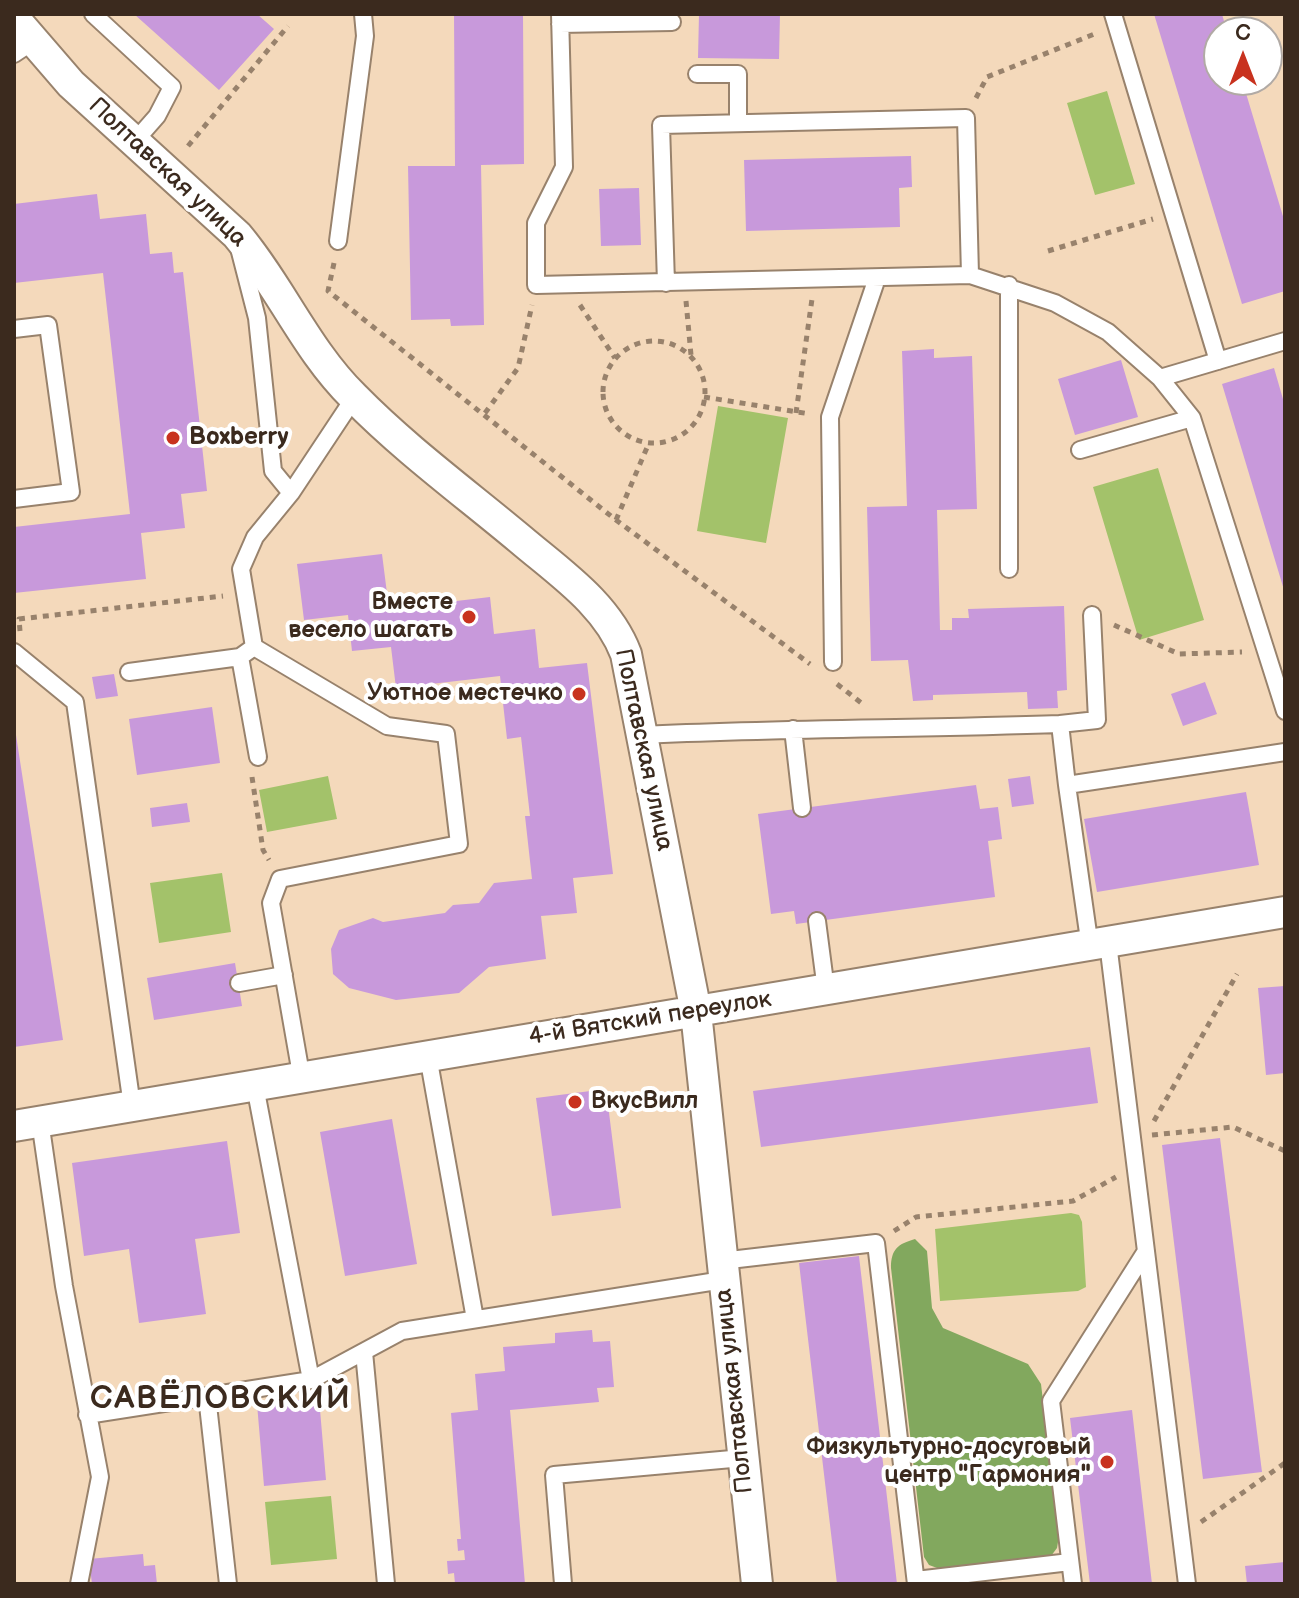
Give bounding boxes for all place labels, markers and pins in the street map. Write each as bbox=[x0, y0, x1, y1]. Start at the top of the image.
place label: Boxberry bbox=[189, 424, 288, 452]
marker: Boxberry bbox=[164, 429, 182, 447]
place label: Вместе весело шагать bbox=[288, 589, 453, 645]
marker: Вместе весело шагать bbox=[460, 608, 478, 626]
place label: Уютное местечко bbox=[367, 680, 563, 708]
marker: Уютное местечко bbox=[570, 685, 588, 703]
place label: ВкусВилл bbox=[591, 1088, 698, 1116]
marker: ВкусВилл bbox=[566, 1093, 584, 1111]
place label: Физкультурно-досуговый центр "Гармония" bbox=[807, 1434, 1091, 1490]
marker: Физкультурно-досуговый центр "Гармония" bbox=[1098, 1453, 1116, 1471]

